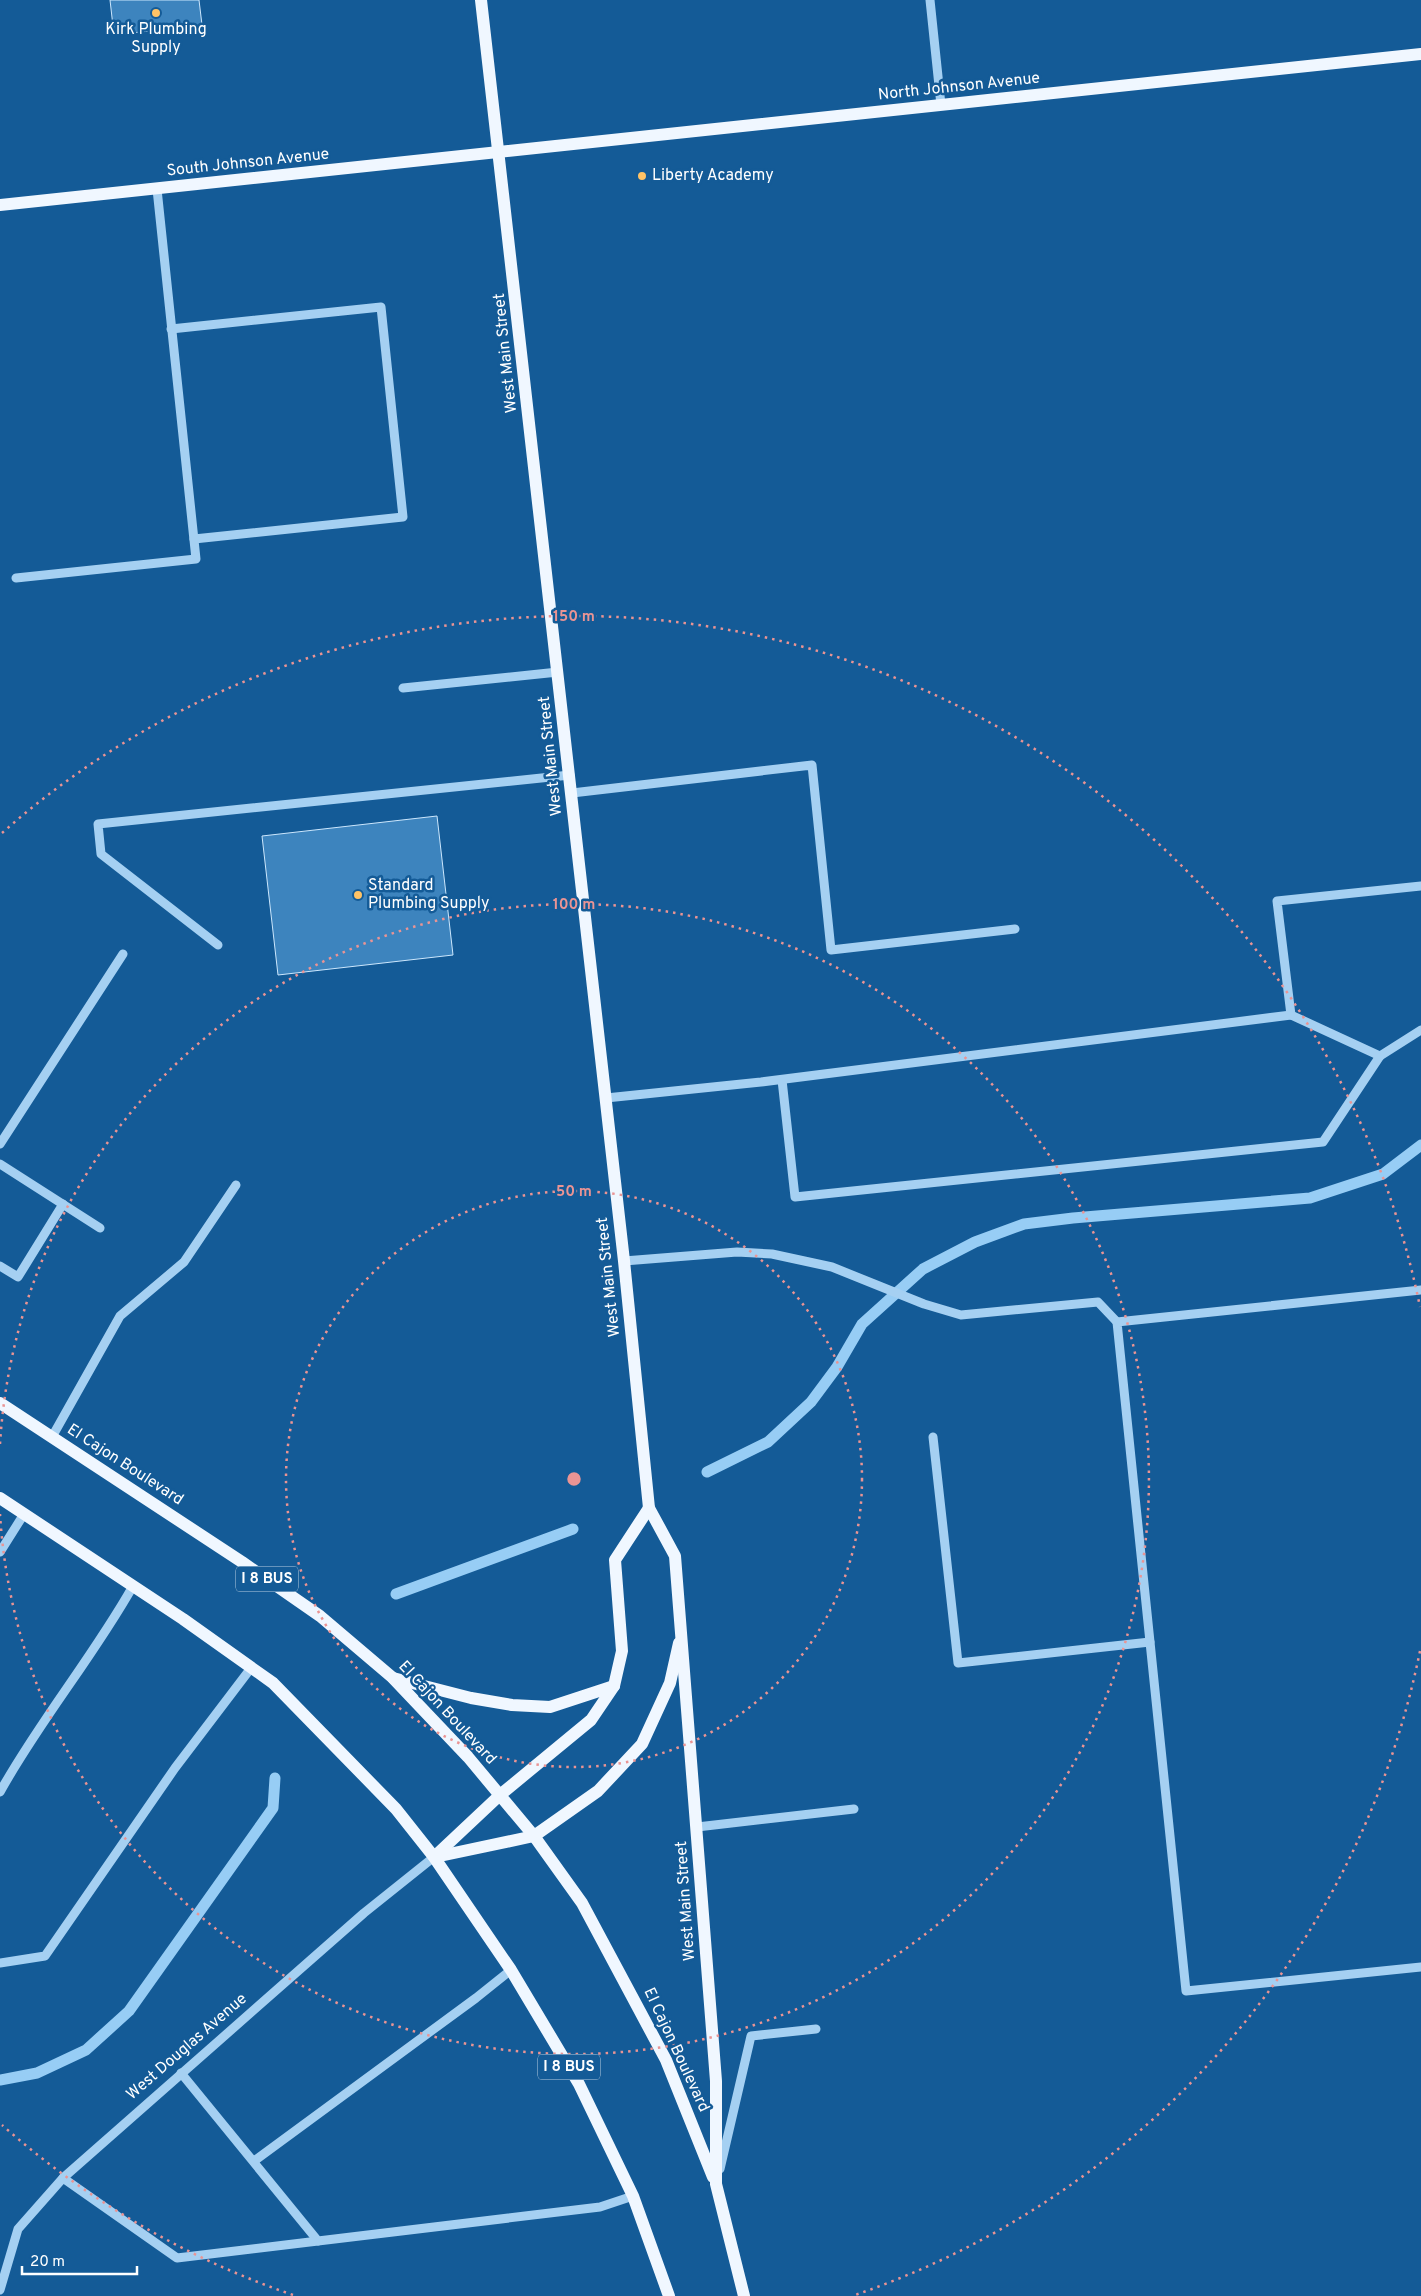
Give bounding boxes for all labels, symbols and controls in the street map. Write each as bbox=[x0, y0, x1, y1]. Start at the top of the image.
marker: Kirk Plumbing Supply bbox=[150, 7, 162, 19]
place label: Kirk Plumbing Supply bbox=[105, 20, 207, 58]
street label: North Johnson Avenue bbox=[877, 69, 1041, 105]
street label: South Johnson Avenue bbox=[166, 145, 330, 181]
place label: Liberty Academy bbox=[652, 166, 774, 186]
marker: Liberty Academy bbox=[636, 170, 648, 182]
street label: West Main Street bbox=[490, 292, 522, 414]
text: 150 m bbox=[553, 608, 595, 627]
street label: West Main Street bbox=[535, 695, 567, 817]
place label: Standard Plumbing Supply bbox=[368, 876, 489, 914]
marker: Standard Plumbing Supply bbox=[352, 889, 364, 901]
text: 100 m bbox=[553, 896, 595, 915]
text: 50 m bbox=[556, 1183, 592, 1202]
street label: West Main Street bbox=[593, 1216, 625, 1338]
street label: El Cajon Boulevard bbox=[63, 1420, 187, 1510]
centre of rings bbox=[565, 1470, 583, 1488]
road number: I 8 BUS bbox=[236, 1566, 298, 1592]
street label: El Cajon Boulevard bbox=[394, 1657, 500, 1769]
street label: West Main Street bbox=[672, 1840, 700, 1962]
street label: El Cajon Boulevard bbox=[638, 1985, 714, 2115]
street label: West Douglas Avenue bbox=[123, 1989, 251, 2105]
road number: I 8 BUS bbox=[538, 2054, 600, 2080]
scale bar bbox=[22, 2244, 138, 2276]
text: 20 m bbox=[30, 2253, 65, 2272]

